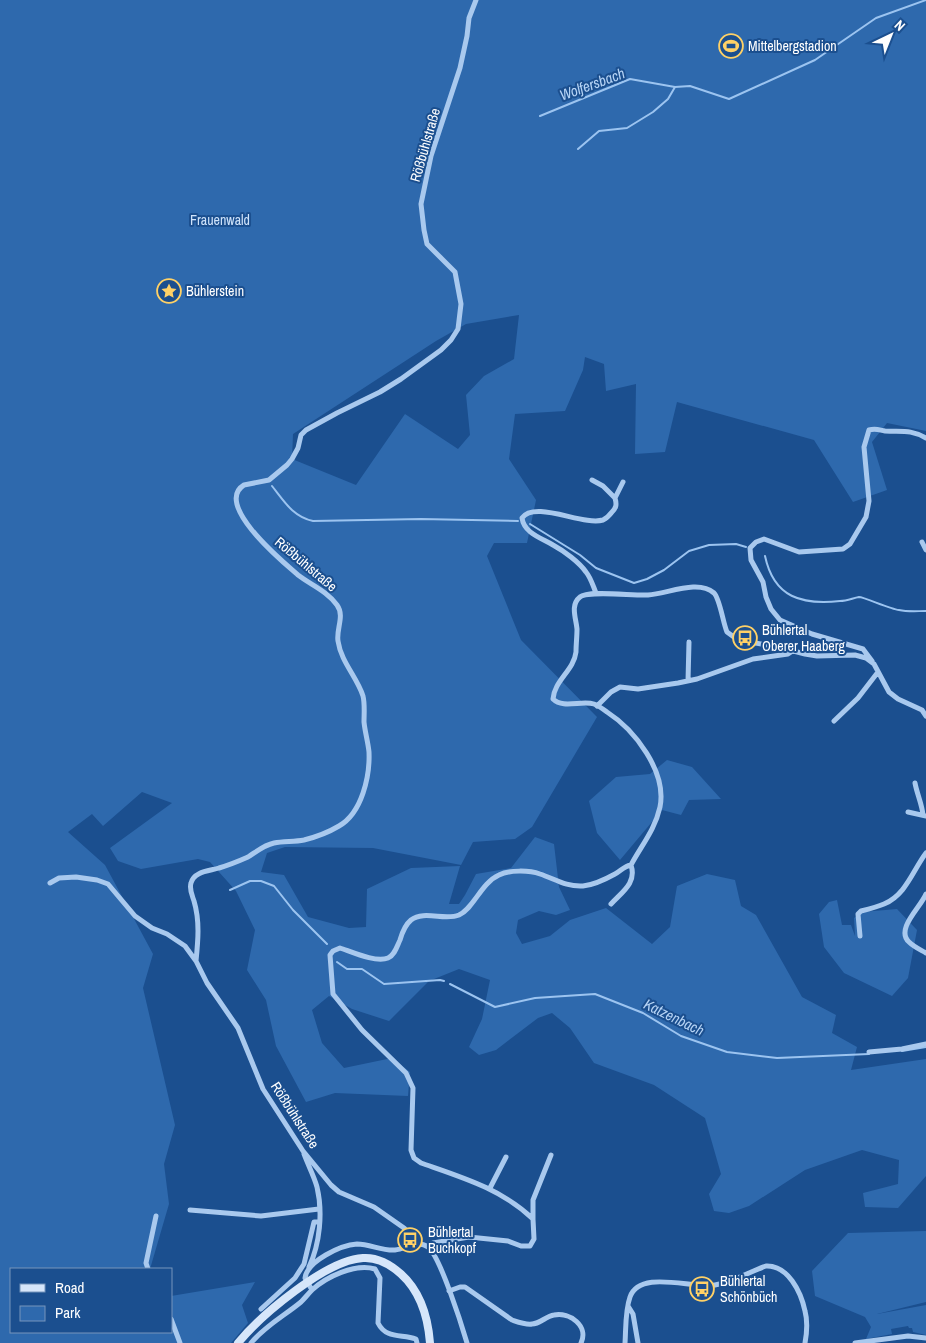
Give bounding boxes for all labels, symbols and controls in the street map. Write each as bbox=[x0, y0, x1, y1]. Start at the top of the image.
north arrow bbox=[866, 10, 916, 60]
text: N bbox=[891, 16, 909, 35]
sports icon: Mittelbergstadion bbox=[718, 33, 744, 59]
place label: Mittelbergstadion bbox=[748, 37, 837, 55]
water label: Wolfersbach bbox=[556, 62, 628, 106]
street label: Rößbühlstraße bbox=[406, 106, 444, 184]
park label: Frauenwald bbox=[190, 211, 250, 229]
place icon: Bühlerstein bbox=[156, 278, 182, 304]
place label: Bühlerstein bbox=[186, 282, 244, 300]
street label: Rößbühlstraße bbox=[271, 533, 341, 595]
place label: Bühlertal Oberer Haaberg bbox=[762, 621, 846, 655]
bus stop icon: Bühlertal Oberer Haaberg bbox=[732, 625, 758, 651]
water label: Katzenbach bbox=[640, 993, 708, 1041]
street label: Rößbühlstraße bbox=[267, 1078, 323, 1152]
place label: Bühlertal Buchkopf bbox=[428, 1223, 477, 1257]
bus stop icon: Bühlertal Buchkopf bbox=[397, 1227, 423, 1253]
legend bbox=[10, 1268, 172, 1333]
place label: Bühlertal Schönbüch bbox=[720, 1272, 777, 1306]
bus stop icon: Bühlertal Schönbüch bbox=[689, 1276, 715, 1302]
text: Road bbox=[55, 1277, 84, 1298]
text: Park bbox=[55, 1302, 81, 1323]

